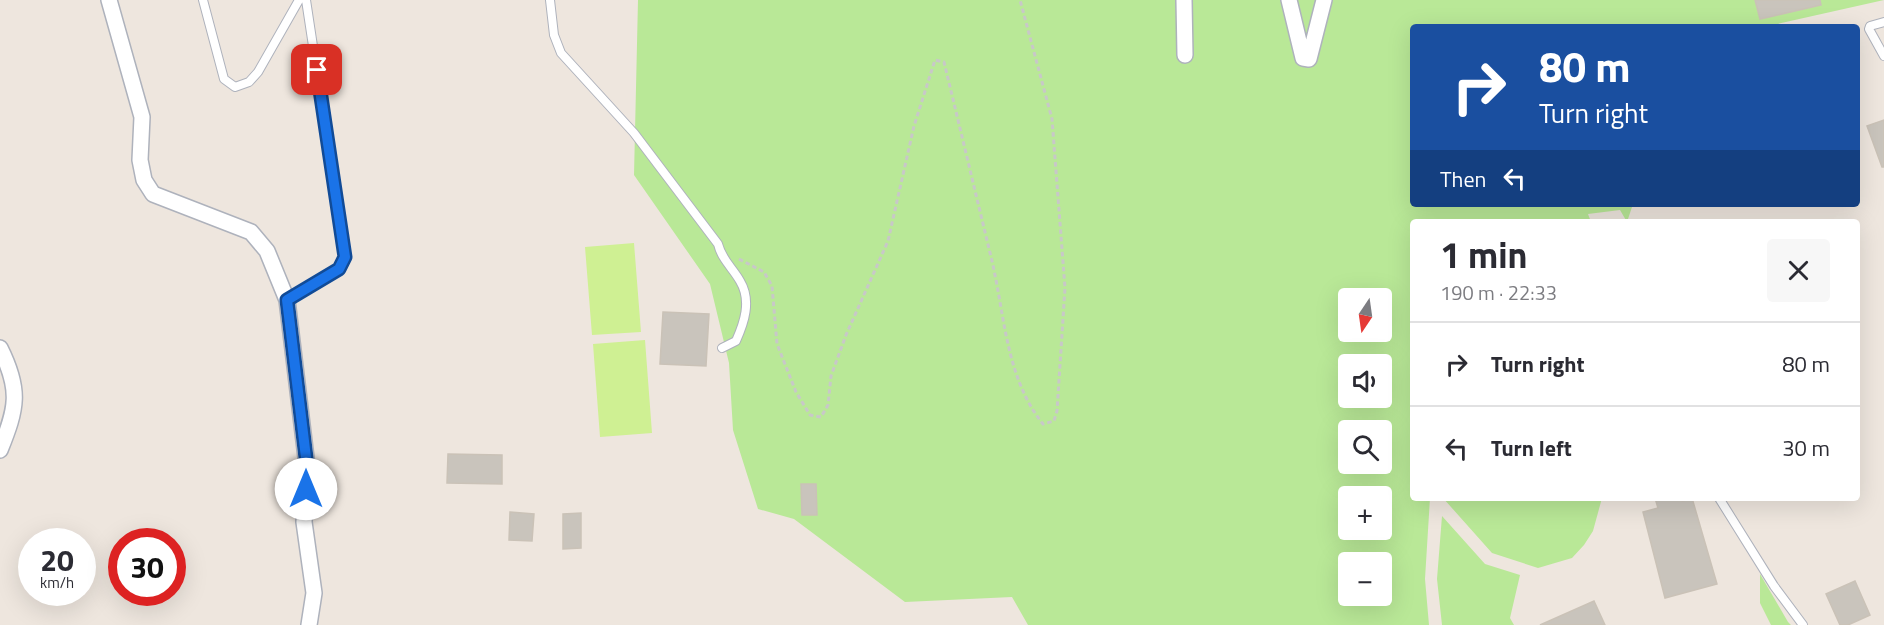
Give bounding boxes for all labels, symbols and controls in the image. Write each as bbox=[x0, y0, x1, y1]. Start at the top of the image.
text: 80 m bbox=[1539, 34, 1631, 98]
pin bbox=[291, 44, 342, 95]
icon: right bbox=[1440, 48, 1518, 126]
icon: arrive bbox=[300, 53, 333, 86]
text: Turn right bbox=[1539, 92, 1648, 133]
text: Then bbox=[1440, 162, 1486, 196]
icon: left bbox=[1498, 162, 1531, 195]
text: 1 min bbox=[1440, 227, 1527, 282]
button: close bbox=[1767, 239, 1830, 302]
text: 190 m · 22:33 bbox=[1440, 277, 1557, 308]
north arrow bbox=[1338, 288, 1392, 342]
map controls bbox=[1338, 288, 1392, 606]
text: Turn right bbox=[1491, 347, 1585, 381]
text: 80 m bbox=[1782, 347, 1830, 381]
icon: right bbox=[1440, 348, 1473, 381]
button: sound bbox=[1338, 354, 1392, 408]
button: search bbox=[1338, 420, 1392, 474]
text: Turn left bbox=[1491, 431, 1572, 465]
text: 30 m bbox=[1782, 431, 1830, 465]
icon: left bbox=[1440, 432, 1473, 465]
position arrow bbox=[274, 457, 338, 521]
button: + bbox=[1338, 486, 1392, 540]
speed limit sign: 30 bbox=[108, 528, 186, 606]
text: 20 bbox=[40, 537, 74, 583]
button: − bbox=[1338, 552, 1392, 606]
text: km/h bbox=[40, 571, 74, 594]

